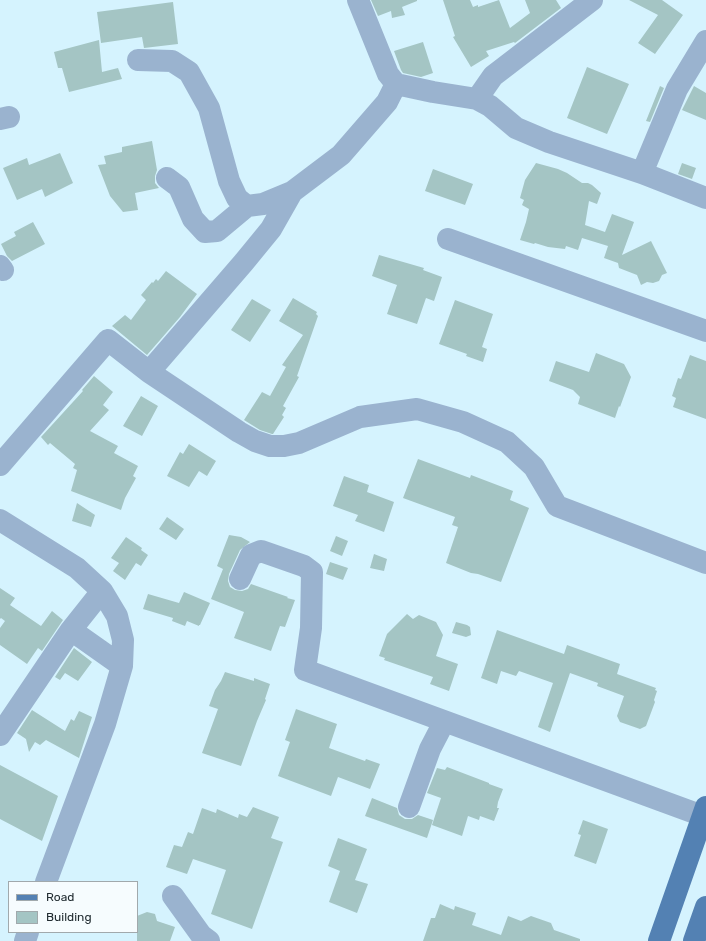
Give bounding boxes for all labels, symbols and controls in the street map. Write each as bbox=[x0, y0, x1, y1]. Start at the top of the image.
legend bbox=[8, 881, 138, 933]
text: Road bbox=[46, 890, 74, 904]
text: Building bbox=[46, 910, 92, 924]

